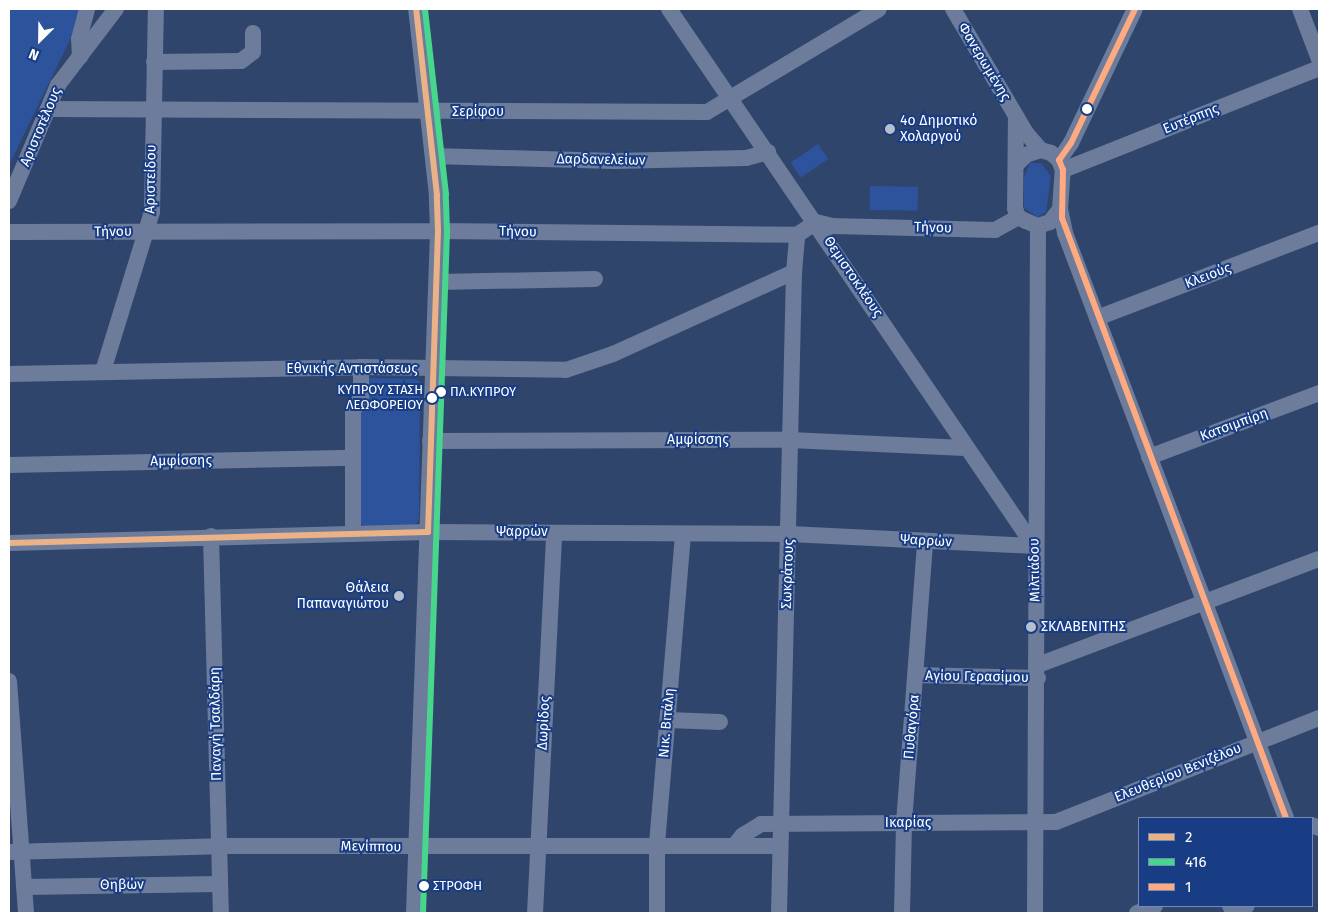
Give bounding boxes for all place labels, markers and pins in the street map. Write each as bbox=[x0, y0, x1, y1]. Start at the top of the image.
unlabelled marker bbox=[1082, 104, 1092, 114]
place label: 4ο Δημοτικό Χολαργού bbox=[900, 113, 978, 146]
marker: 4ο Δημοτικό Χολαργού bbox=[884, 123, 896, 135]
place label: ΚΥΠΡΟΥ ΣΤΑΣΗ ΛΕΩΦΟΡΕΙΟΥ bbox=[337, 383, 423, 414]
place label: ΠΛ.ΚΥΠΡΟΥ bbox=[450, 384, 516, 400]
marker: ΠΛ.ΚΥΠΡΟΥ bbox=[436, 387, 446, 397]
marker: ΚΥΠΡΟΥ ΣΤΑΣΗ ΛΕΩΦΟΡΕΙΟΥ bbox=[427, 393, 437, 403]
place label: Θάλεια Παπαναγιώτου bbox=[297, 580, 389, 612]
marker: Θάλεια Παπαναγιώτου bbox=[393, 590, 405, 602]
place label: ΣΚΛΑΒΕΝΙΤΗΣ bbox=[1041, 619, 1126, 635]
marker: ΣΚΛΑΒΕΝΙΤΗΣ bbox=[1025, 621, 1037, 633]
place label: ΣΤΡΟΦΗ bbox=[433, 878, 482, 894]
marker: ΣΤΡΟΦΗ bbox=[419, 881, 429, 891]

